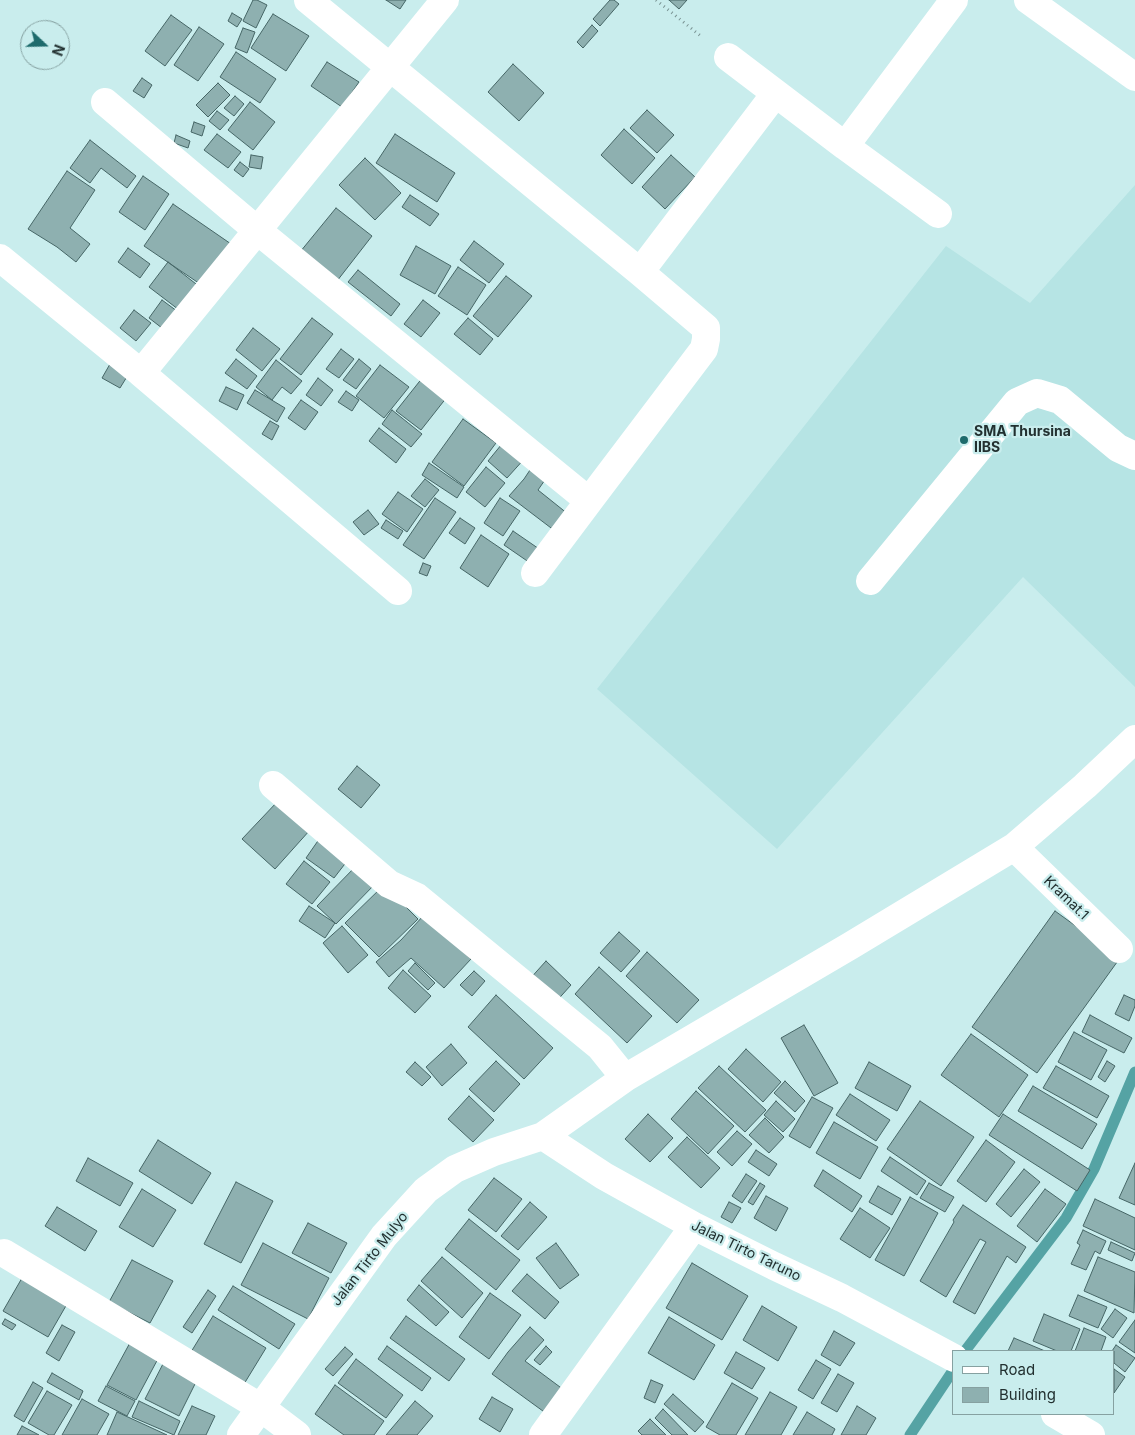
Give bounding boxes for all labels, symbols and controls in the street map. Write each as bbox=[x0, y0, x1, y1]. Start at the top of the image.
north arrow bbox=[20, 20, 70, 70]
text: N bbox=[49, 42, 68, 58]
place label: SMA Thursina IIBS bbox=[974, 424, 1071, 457]
marker: SMA Thursina IIBS bbox=[958, 434, 970, 446]
street label: Kramat.1 bbox=[1040, 873, 1092, 923]
street label: Jalan Tirto Mulyo bbox=[328, 1209, 412, 1309]
street label: Jalan Tirto Taruno bbox=[688, 1217, 804, 1285]
legend bbox=[952, 1350, 1115, 1415]
text: Road bbox=[999, 1360, 1035, 1379]
text: Building bbox=[999, 1385, 1056, 1404]

